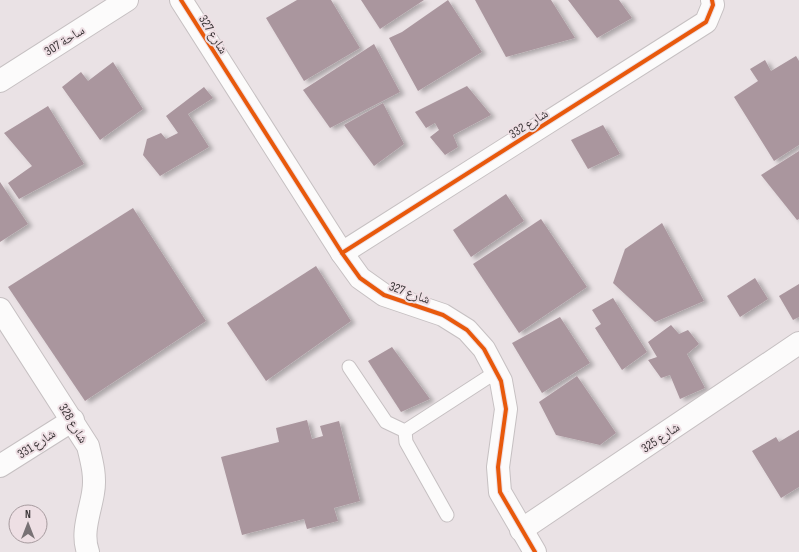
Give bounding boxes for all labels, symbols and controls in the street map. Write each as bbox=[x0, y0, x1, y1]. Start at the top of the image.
street label: شارع 327 bbox=[194, 12, 231, 57]
street label: ساحة 307 bbox=[41, 22, 88, 59]
street label: شارع 332 bbox=[506, 106, 552, 143]
street label: شارع 327 bbox=[386, 278, 433, 309]
street label: شارع 328 bbox=[54, 401, 91, 447]
street label: شارع 325 bbox=[638, 419, 683, 457]
street label: شارع 331 bbox=[14, 426, 59, 463]
north arrow bbox=[8, 504, 48, 544]
text: N bbox=[25, 508, 31, 521]

